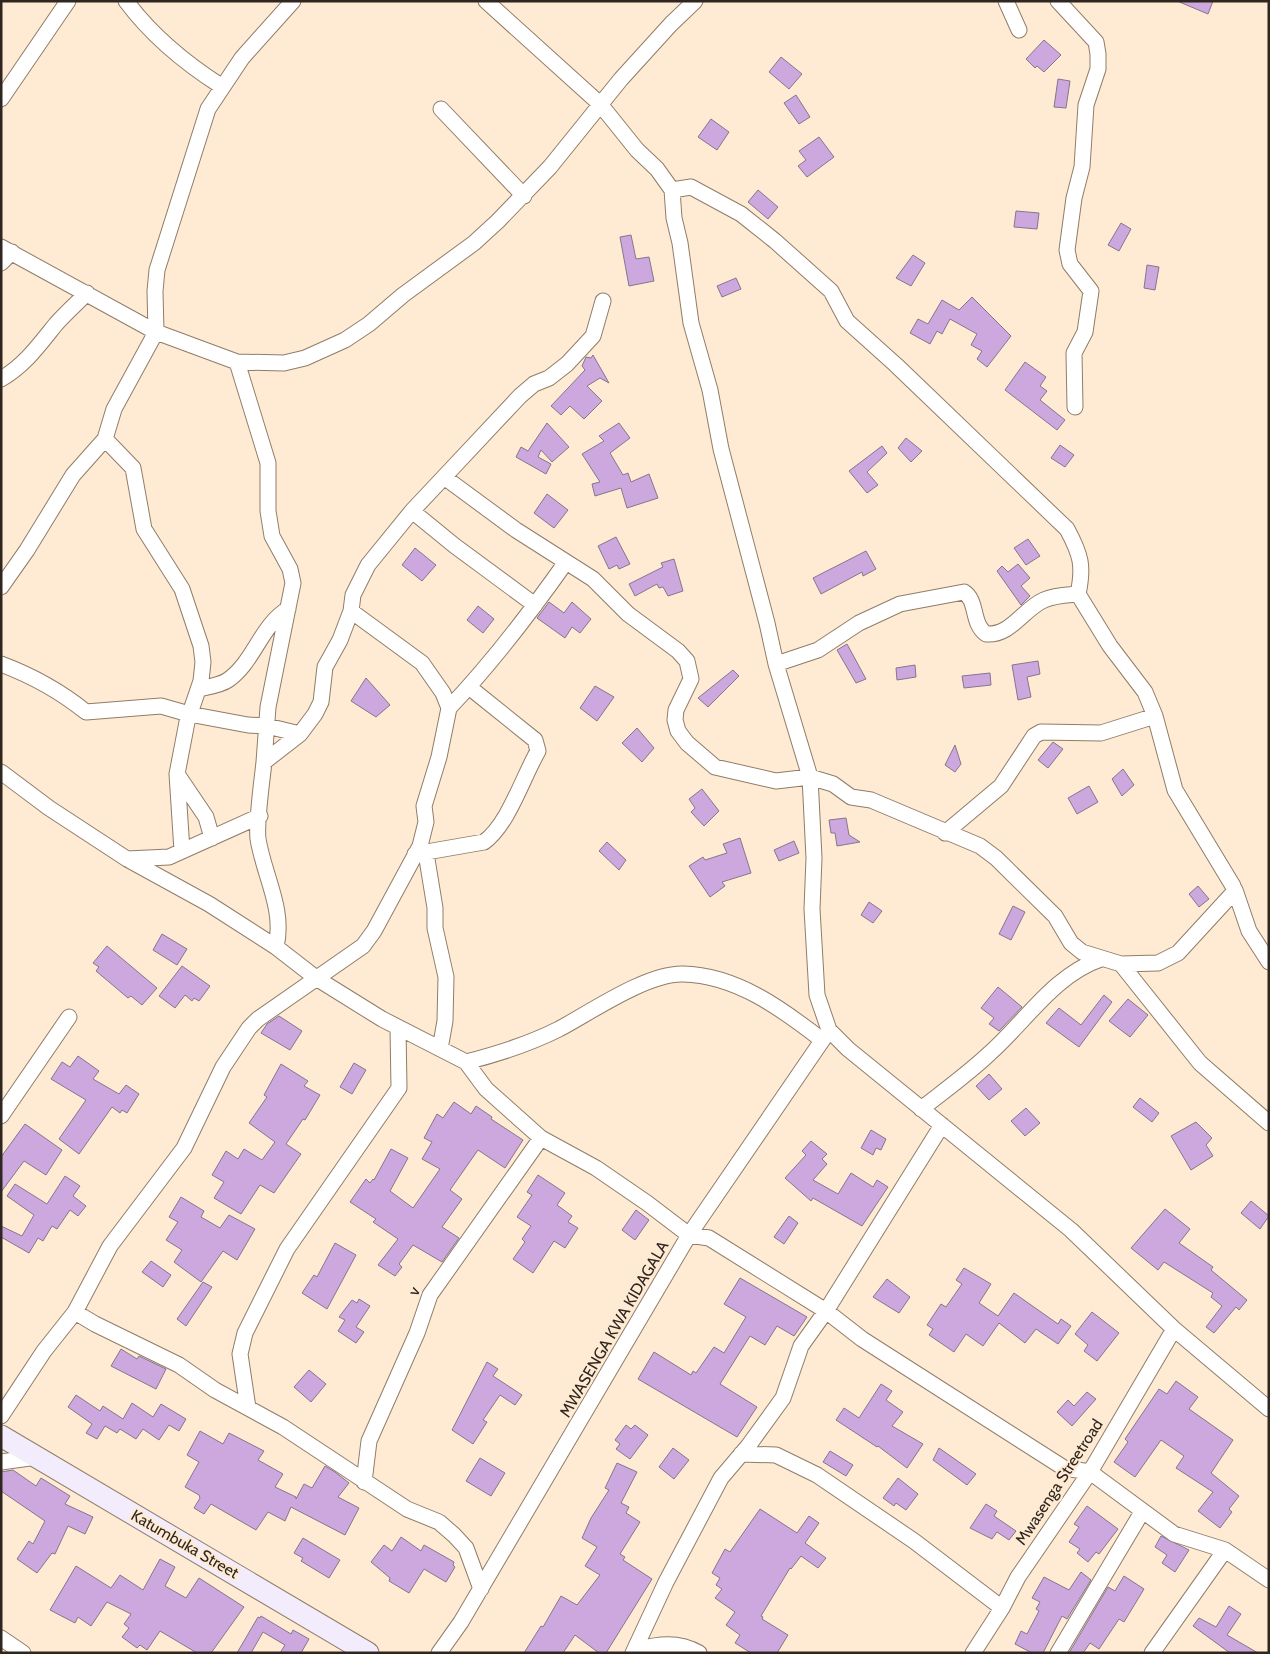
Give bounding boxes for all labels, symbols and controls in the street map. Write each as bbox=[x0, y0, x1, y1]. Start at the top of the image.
street label: MWASENGA KWA KIDAGALA bbox=[556, 1237, 672, 1421]
street label: v bbox=[404, 1283, 424, 1299]
street label: Mwasenga Streetroad bbox=[1011, 1416, 1107, 1548]
street label: Katumbuka Street bbox=[128, 1505, 243, 1583]

